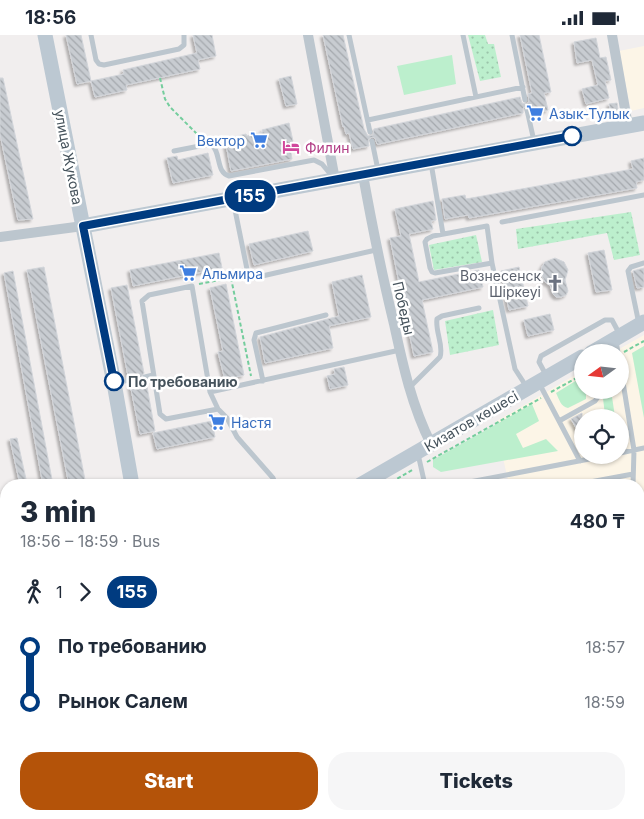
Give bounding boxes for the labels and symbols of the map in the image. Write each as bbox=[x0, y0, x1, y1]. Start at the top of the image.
supermarket icon: Азык-Тулык bbox=[525, 103, 545, 123]
place label: Азык-Тулык bbox=[549, 105, 630, 122]
street label: улица Жукова bbox=[51, 108, 87, 206]
unlabelled marker bbox=[562, 126, 582, 146]
supermarket icon: Вектор bbox=[249, 130, 269, 150]
place label: Вектор bbox=[197, 132, 245, 149]
hotel icon: Филин bbox=[281, 137, 301, 157]
place label: Филин bbox=[305, 139, 349, 156]
line badge: 155 bbox=[221, 180, 279, 212]
supermarket icon: Альмира bbox=[178, 263, 198, 283]
place label: Альмира bbox=[202, 265, 263, 282]
place label: Вознесенск Шіркеуі bbox=[460, 267, 541, 300]
church icon: Вознесенск Шіркеуі bbox=[545, 273, 565, 293]
street label: Победы bbox=[390, 280, 418, 336]
north arrow bbox=[574, 344, 629, 399]
marker: По требованию bbox=[104, 371, 124, 391]
place label: По требованию bbox=[128, 373, 238, 390]
street label: Кизатов көшесі bbox=[421, 387, 521, 455]
supermarket icon: Настя bbox=[207, 412, 227, 432]
place label: Настя bbox=[231, 414, 272, 431]

